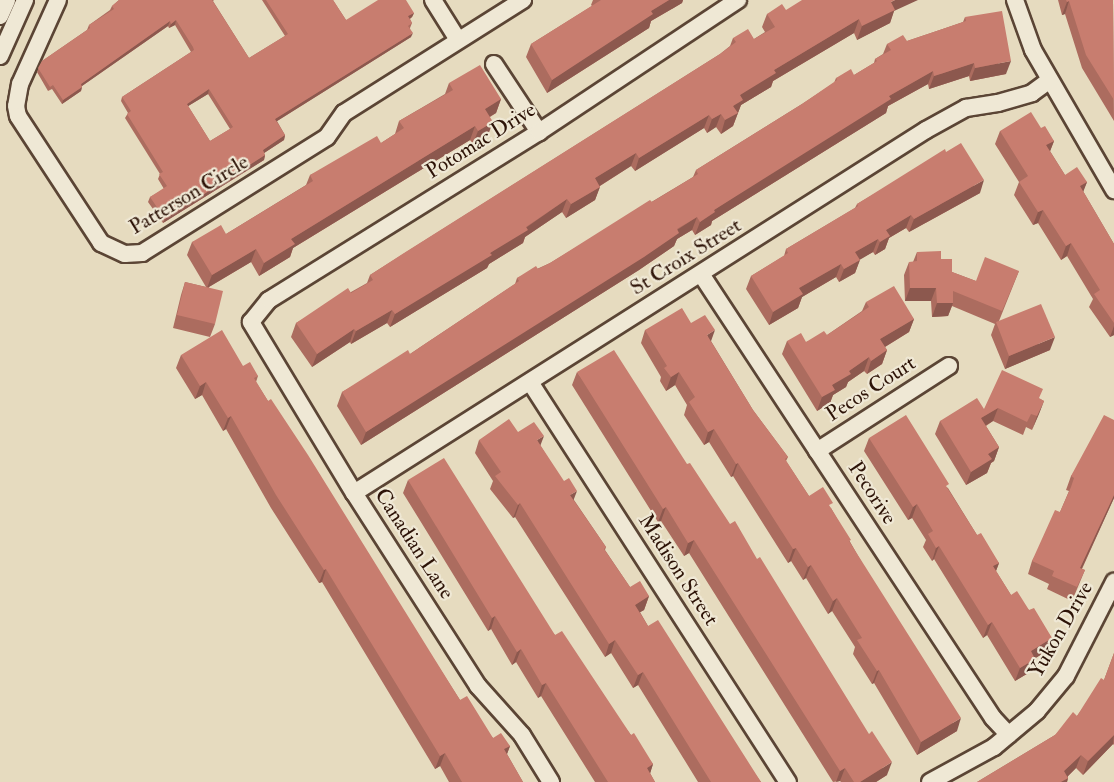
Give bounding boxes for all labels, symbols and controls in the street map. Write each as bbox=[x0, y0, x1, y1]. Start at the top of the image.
street label: Potomac Drive bbox=[422, 97, 540, 185]
street label: Patterson Circle bbox=[125, 150, 253, 240]
street label: St Croix Street bbox=[626, 213, 746, 301]
street label: Pecos Court bbox=[822, 351, 920, 427]
street label: Pecorive bbox=[842, 457, 902, 529]
street label: Canadian Lane bbox=[369, 484, 459, 604]
street label: Madison Street bbox=[633, 509, 723, 631]
street label: Yukon Drive bbox=[1023, 578, 1099, 682]

